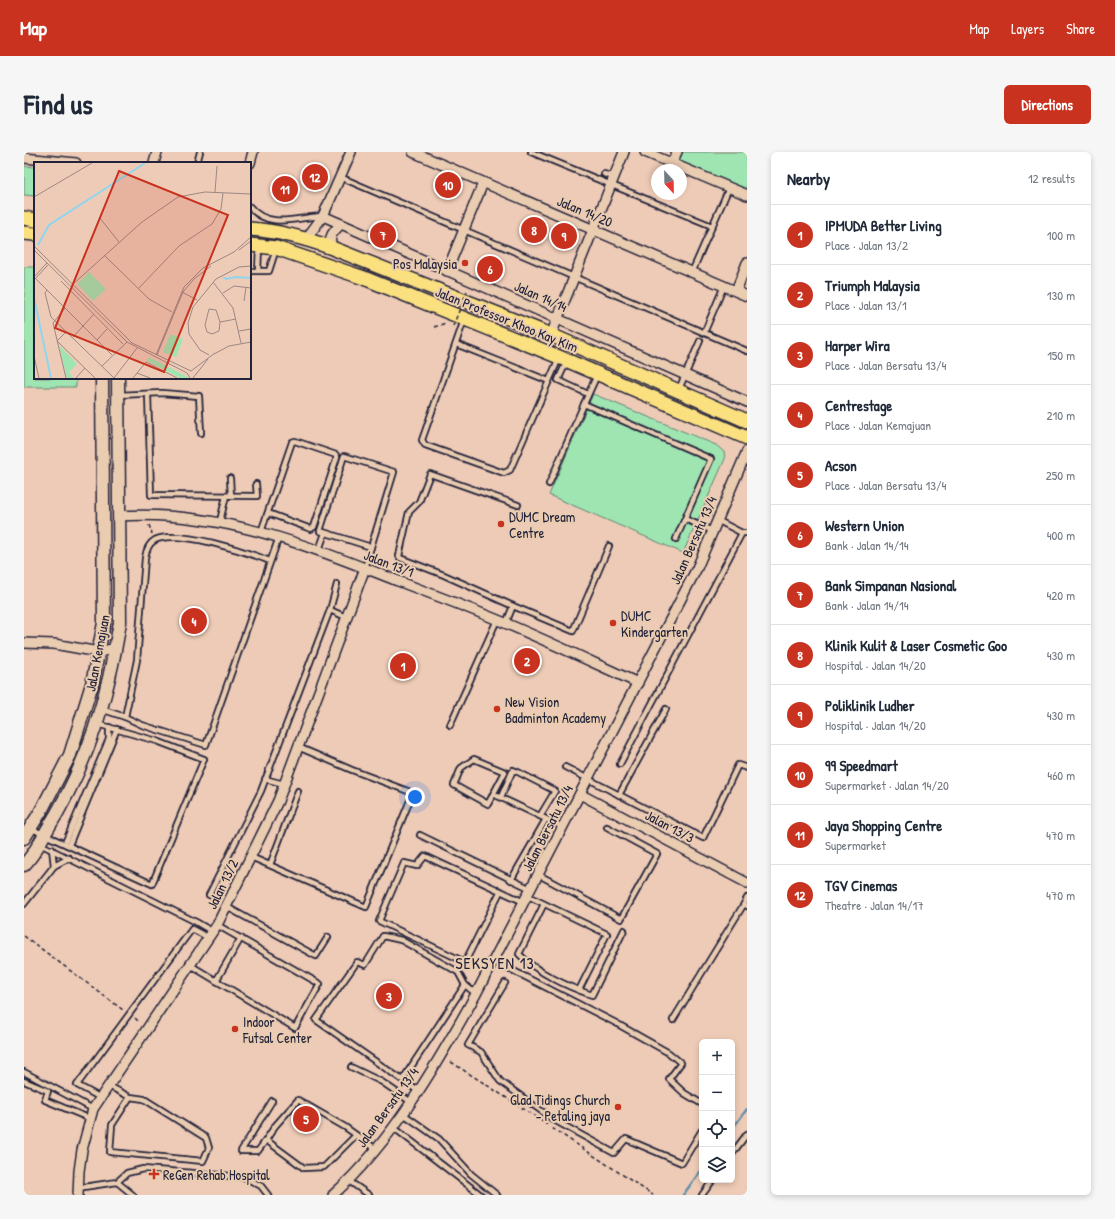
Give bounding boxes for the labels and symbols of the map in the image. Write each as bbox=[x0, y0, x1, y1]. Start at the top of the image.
inset map bbox=[34, 162, 251, 379]
pin: 12 bbox=[302, 162, 328, 192]
north arrow bbox=[651, 164, 687, 200]
pin: 10 bbox=[435, 170, 461, 200]
pin: 11 bbox=[272, 174, 298, 204]
street label: Jalan 14/20 bbox=[554, 191, 616, 231]
pin: 8 bbox=[521, 215, 547, 245]
pin: 7 bbox=[370, 220, 396, 250]
pin: 9 bbox=[551, 221, 577, 251]
place label: Pos Malaysia bbox=[393, 254, 458, 274]
pin: 6 bbox=[477, 254, 503, 284]
marker: Pos Malaysia bbox=[460, 258, 470, 268]
street label: Jalan 14/14 bbox=[512, 276, 570, 316]
street label: Jalan Professor Khoo Kay Kim bbox=[432, 282, 581, 357]
street label: Jalan Bersatu 13/4 bbox=[665, 493, 721, 587]
place label: DUMC Dream Centre bbox=[509, 507, 575, 542]
marker: DUMC Dream Centre bbox=[496, 519, 506, 529]
street label: Jalan 13/1 bbox=[361, 545, 417, 581]
pin: 4 bbox=[181, 606, 207, 636]
place label: DUMC Kindergarten bbox=[621, 606, 688, 642]
street label: Jalan Kemajuan bbox=[80, 613, 115, 693]
marker: DUMC Kindergarten bbox=[608, 618, 618, 628]
pin: 2 bbox=[514, 646, 540, 676]
pin: 1 bbox=[390, 651, 416, 681]
place label: New Vision Badminton Academy bbox=[505, 692, 606, 728]
marker: New Vision Badminton Academy bbox=[492, 704, 502, 714]
street label: Jalan Bersatu 13/4 bbox=[517, 782, 577, 874]
your location bbox=[405, 787, 425, 807]
street label: Jalan 13/3 bbox=[642, 805, 698, 847]
street label: Jalan 13/2 bbox=[202, 856, 242, 912]
district label: SEKSYEN 13 bbox=[455, 952, 535, 974]
pin: 3 bbox=[376, 981, 402, 1011]
place label: Indoor Futsal Center bbox=[242, 1012, 312, 1047]
marker: Indoor Futsal Center bbox=[230, 1024, 240, 1034]
street label: Jalan Bersatu 13/4 bbox=[352, 1063, 422, 1151]
place label: Glad Tidings Church - Petaling jaya bbox=[510, 1090, 611, 1126]
marker: Glad Tidings Church - Petaling jaya bbox=[613, 1102, 623, 1112]
pin: 5 bbox=[293, 1104, 319, 1134]
place label: ReGen Rehab Hospital bbox=[163, 1165, 270, 1185]
marker: ReGen Rehab Hospital bbox=[148, 1168, 160, 1180]

